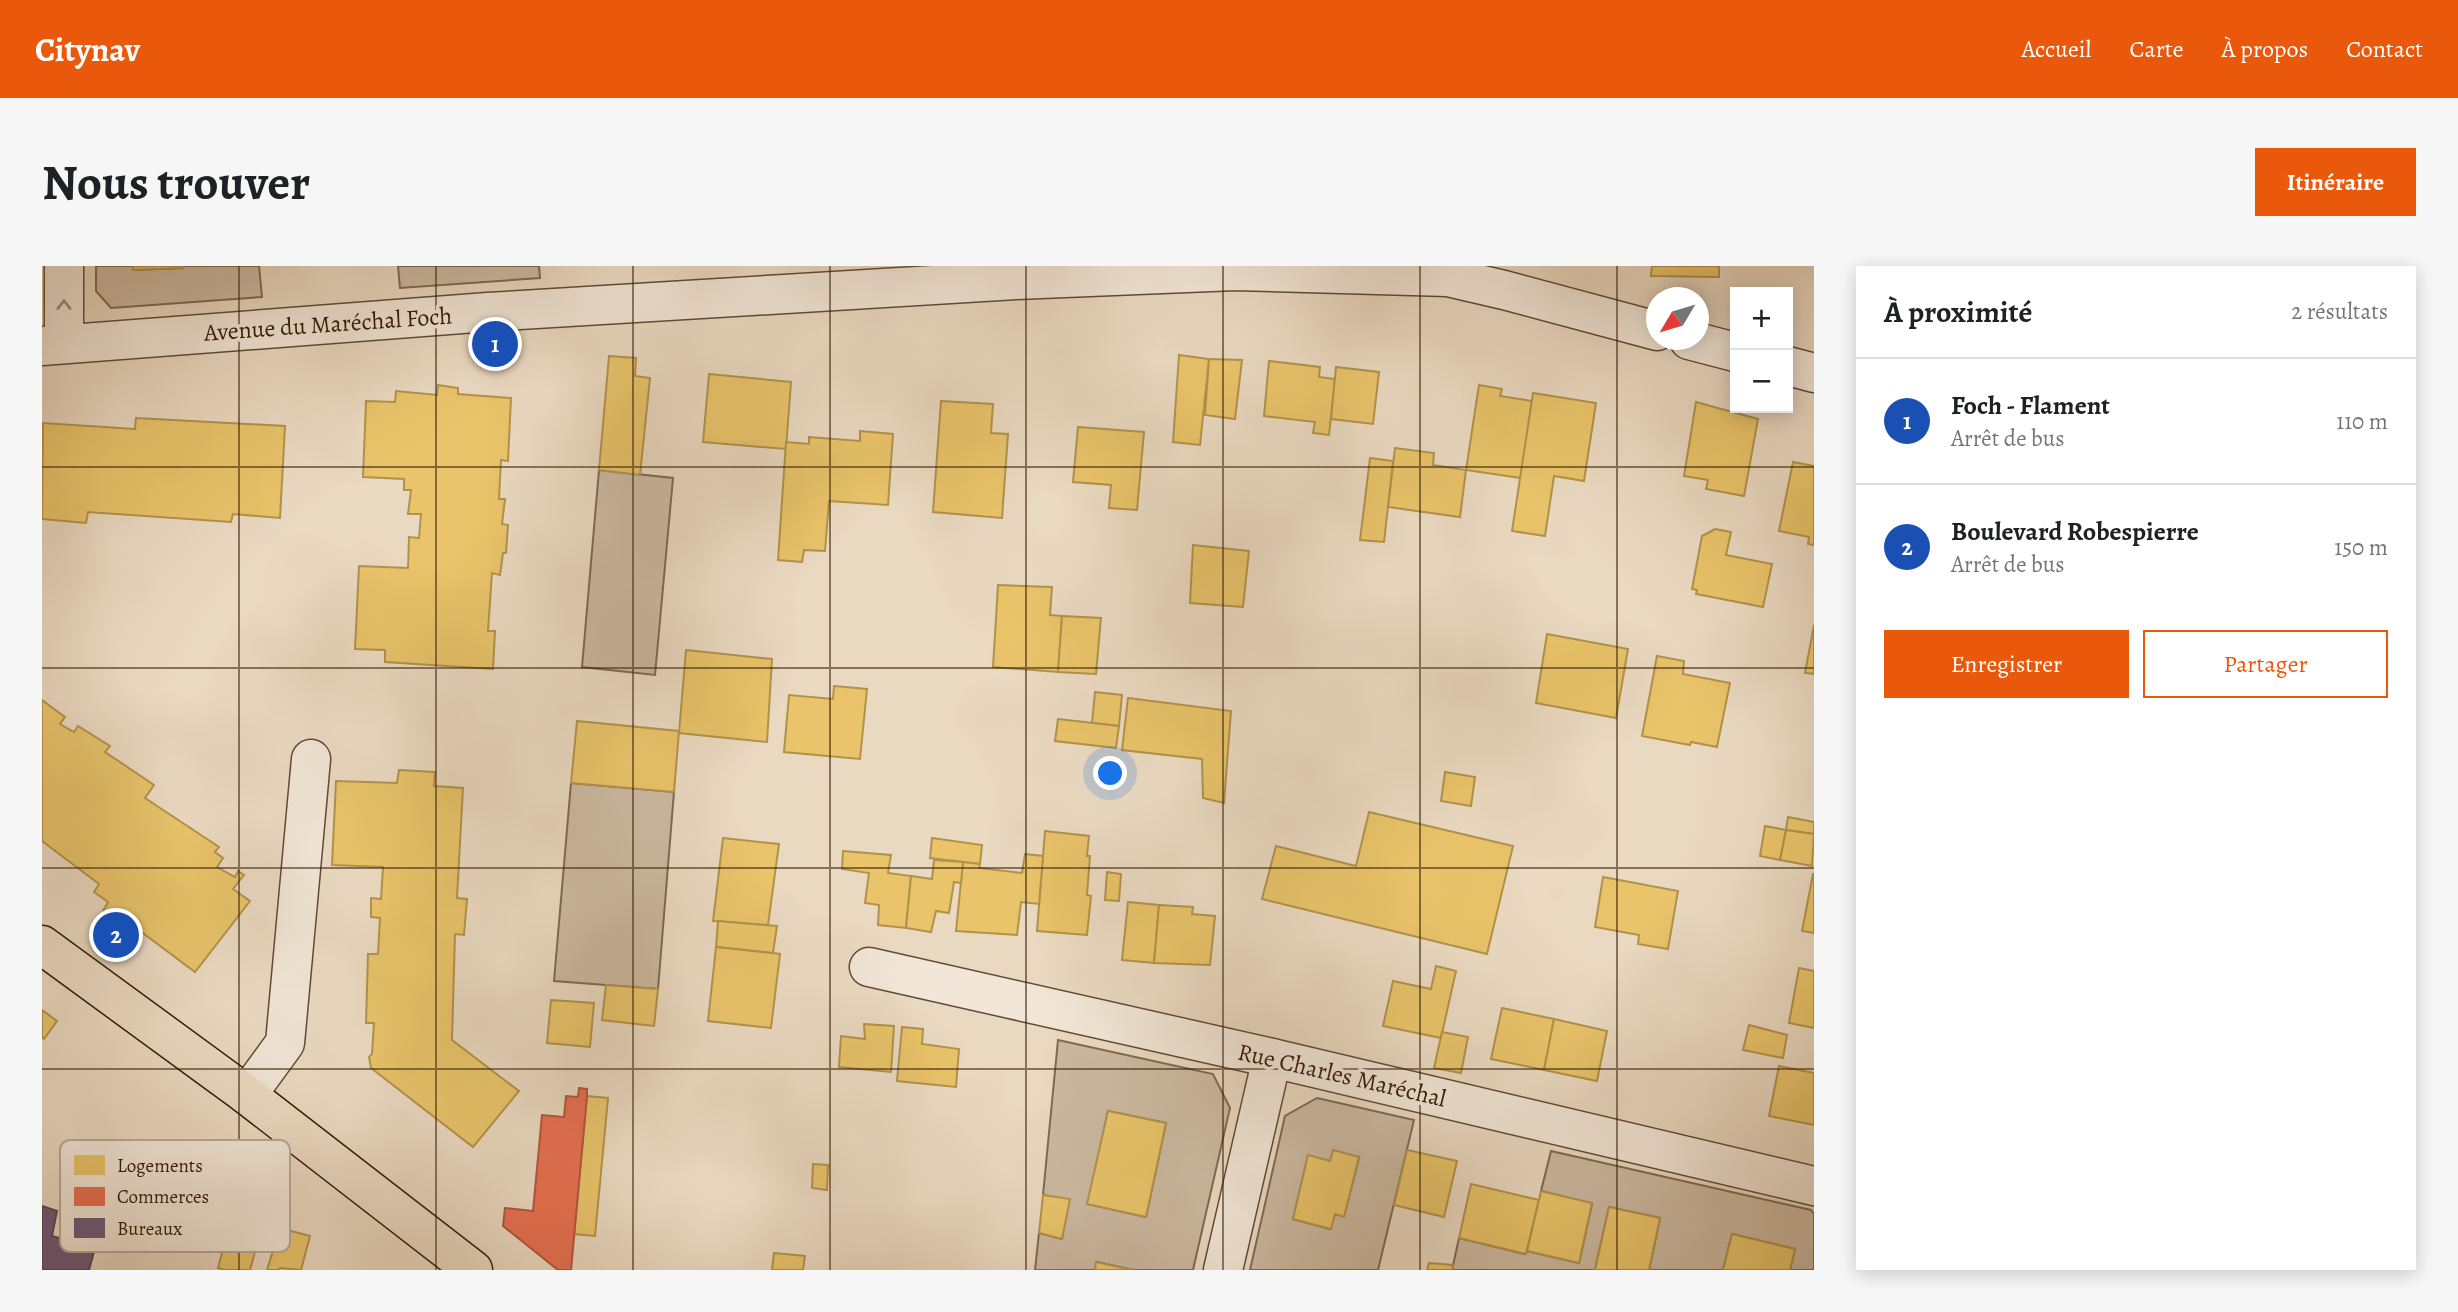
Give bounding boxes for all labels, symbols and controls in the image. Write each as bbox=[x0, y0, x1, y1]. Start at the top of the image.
text: Citynav bbox=[35, 27, 140, 72]
text: Accueil bbox=[2021, 33, 2091, 65]
text: Carte bbox=[2129, 33, 2184, 65]
text: À propos bbox=[2222, 33, 2308, 65]
text: Contact bbox=[2346, 33, 2423, 65]
button: Itinéraire bbox=[2255, 148, 2416, 216]
text: Nous trouver bbox=[42, 149, 310, 216]
north arrow bbox=[1646, 287, 1709, 350]
map controls bbox=[1730, 287, 1793, 413]
button: + bbox=[1730, 287, 1793, 350]
text: À proximité bbox=[1884, 292, 2032, 332]
text: 2 résultats bbox=[2291, 296, 2388, 327]
one-way arrow bbox=[56, 299, 72, 310]
street label: Avenue du Maréchal Foch bbox=[202, 299, 453, 349]
pin: 1 bbox=[472, 318, 518, 370]
button: − bbox=[1730, 350, 1793, 413]
text: Foch - Flament bbox=[1951, 388, 2110, 423]
text: 1 bbox=[1903, 406, 1911, 437]
text: 110 m bbox=[2336, 406, 2388, 437]
text: Arrêt de bus bbox=[1951, 423, 2064, 454]
text: Boulevard Robespierre bbox=[1951, 514, 2199, 549]
text: 2 bbox=[1901, 532, 1913, 563]
text: 150 m bbox=[2334, 532, 2388, 563]
text: Arrêt de bus bbox=[1951, 549, 2064, 580]
button: Enregistrer bbox=[1884, 630, 2129, 698]
button: Partager bbox=[2143, 630, 2388, 698]
your location bbox=[1093, 756, 1127, 790]
pin: 2 bbox=[93, 909, 139, 961]
street label: Rue Charles Maréchal bbox=[1235, 1035, 1449, 1115]
legend bbox=[60, 1140, 290, 1252]
text: Logements bbox=[117, 1153, 203, 1179]
text: Commerces bbox=[117, 1184, 209, 1210]
text: Bureaux bbox=[117, 1216, 182, 1242]

